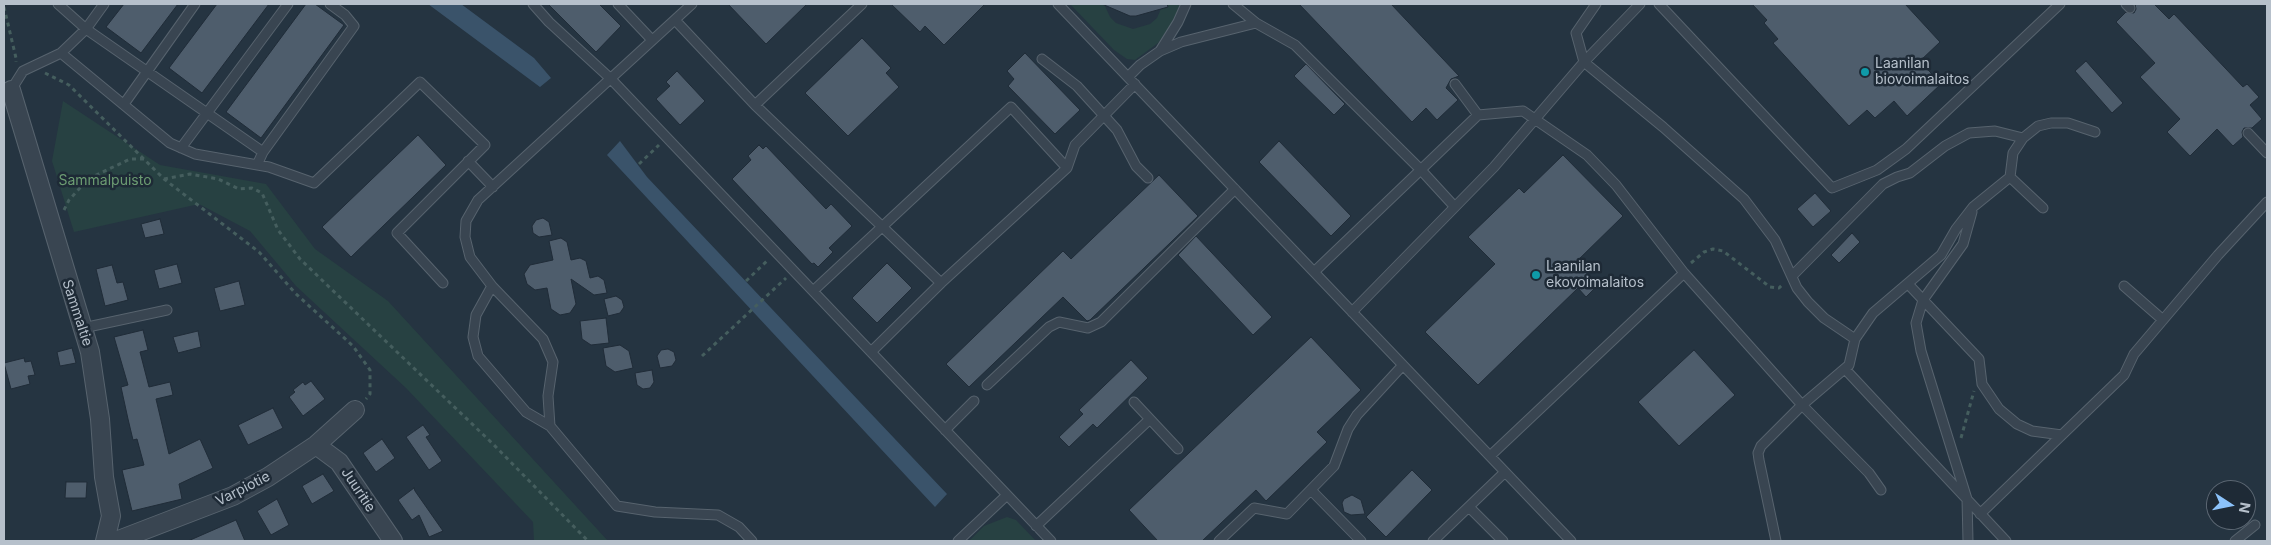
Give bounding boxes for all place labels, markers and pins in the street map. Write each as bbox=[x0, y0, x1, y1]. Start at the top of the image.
place label: Laanilan biovoimalaitos bbox=[1875, 56, 1969, 88]
marker: Laanilan biovoimalaitos bbox=[1859, 66, 1871, 78]
place label: Laanilan ekovoimalaitos bbox=[1546, 259, 1644, 292]
marker: Laanilan ekovoimalaitos bbox=[1530, 269, 1542, 281]

